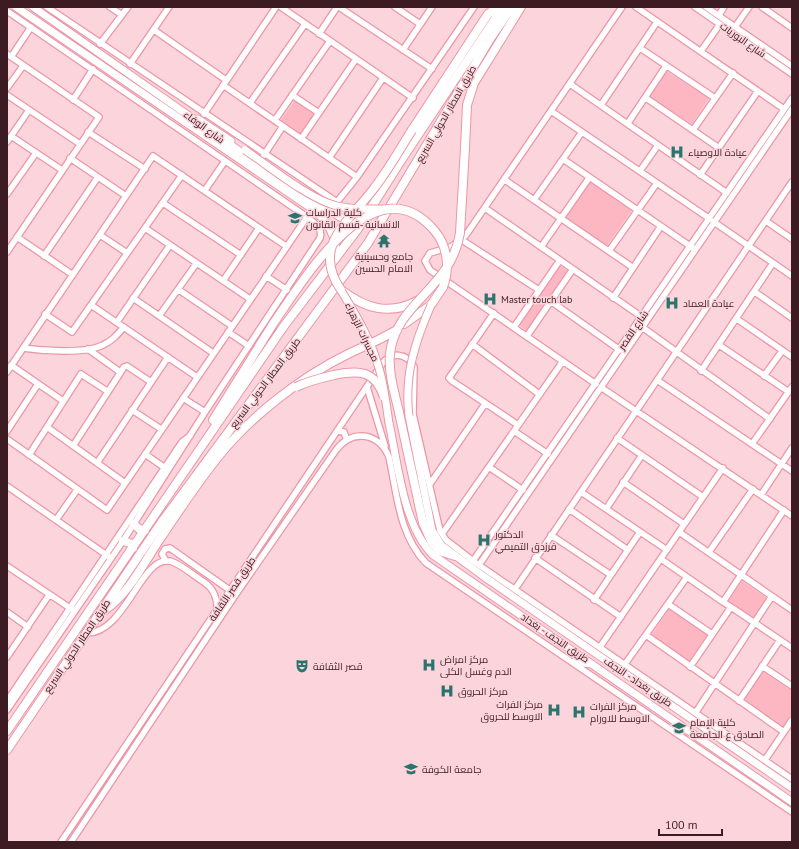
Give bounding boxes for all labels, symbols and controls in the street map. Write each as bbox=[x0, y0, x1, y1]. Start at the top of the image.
street label: شارع البوريات bbox=[718, 19, 768, 61]
street label: طريق المطار الحولي السريع bbox=[413, 63, 480, 165]
street label: شارع الوفاء bbox=[181, 108, 227, 146]
hospital icon: عيادة الاوصياء bbox=[669, 144, 685, 160]
place label: عيادة الاوصياء bbox=[688, 146, 747, 159]
place label: كلية الدراسات الانسانية -قسم القانون bbox=[306, 206, 400, 232]
school or university icon: كلية الدراسات الانسانية -قسم القانون bbox=[287, 210, 303, 226]
temple icon: جامع وحسينية الامام الحسين bbox=[376, 233, 392, 249]
place label: جامع وحسينية الامام الحسين bbox=[355, 250, 413, 276]
hospital icon: Master touch lab bbox=[482, 291, 498, 307]
place label: Master touch lab bbox=[501, 293, 572, 306]
hospital icon: عيادة العماد bbox=[664, 295, 680, 311]
place label: عيادة العماد bbox=[683, 297, 735, 310]
street label: مجسرات الزهراء bbox=[342, 300, 382, 364]
street label: شارع القصر bbox=[614, 308, 651, 353]
street label: طريق المطار الحولي السريع bbox=[227, 335, 304, 432]
place label: الدكتور فرزدق التميمي bbox=[494, 528, 557, 554]
hospital icon: الدكتور فرزدق التميمي bbox=[476, 532, 492, 548]
street label: طريق قصر الثقافة bbox=[206, 554, 258, 624]
street label: طريق المطار الحولي السريع bbox=[41, 597, 114, 696]
street label: طريق النجف - بغداد bbox=[518, 610, 592, 666]
place label: مركز امراض الدم وغسل الكلى bbox=[440, 653, 512, 679]
street label: طريق بغداد - النجف bbox=[601, 654, 675, 710]
hospital icon: مركز امراض الدم وغسل الكلى bbox=[421, 657, 437, 673]
theatre icon: قصر الثقافة bbox=[294, 658, 310, 674]
place label: قصر الثقافة bbox=[313, 660, 363, 673]
hospital icon: مركز الحروق bbox=[439, 683, 455, 699]
place label: مركز الحروق bbox=[458, 685, 508, 698]
place label: مركز الفرات الاوسط للحروق bbox=[481, 698, 543, 723]
place label: مركز الفرات الاوسط للاورام bbox=[590, 700, 650, 726]
hospital icon: مركز الفرات الاوسط للحروق bbox=[546, 702, 562, 718]
hospital icon: مركز الفرات الاوسط للاورام bbox=[571, 704, 587, 720]
place label: كلية الإمام الصادق ع الجامعة bbox=[690, 716, 764, 741]
school or university icon: كلية الإمام الصادق ع الجامعة bbox=[671, 720, 687, 736]
school or university icon: جامعة الكوفة bbox=[403, 761, 419, 777]
place label: جامعة الكوفة bbox=[422, 763, 481, 776]
scale bar bbox=[659, 811, 722, 837]
text: 100 m bbox=[665, 817, 698, 832]

